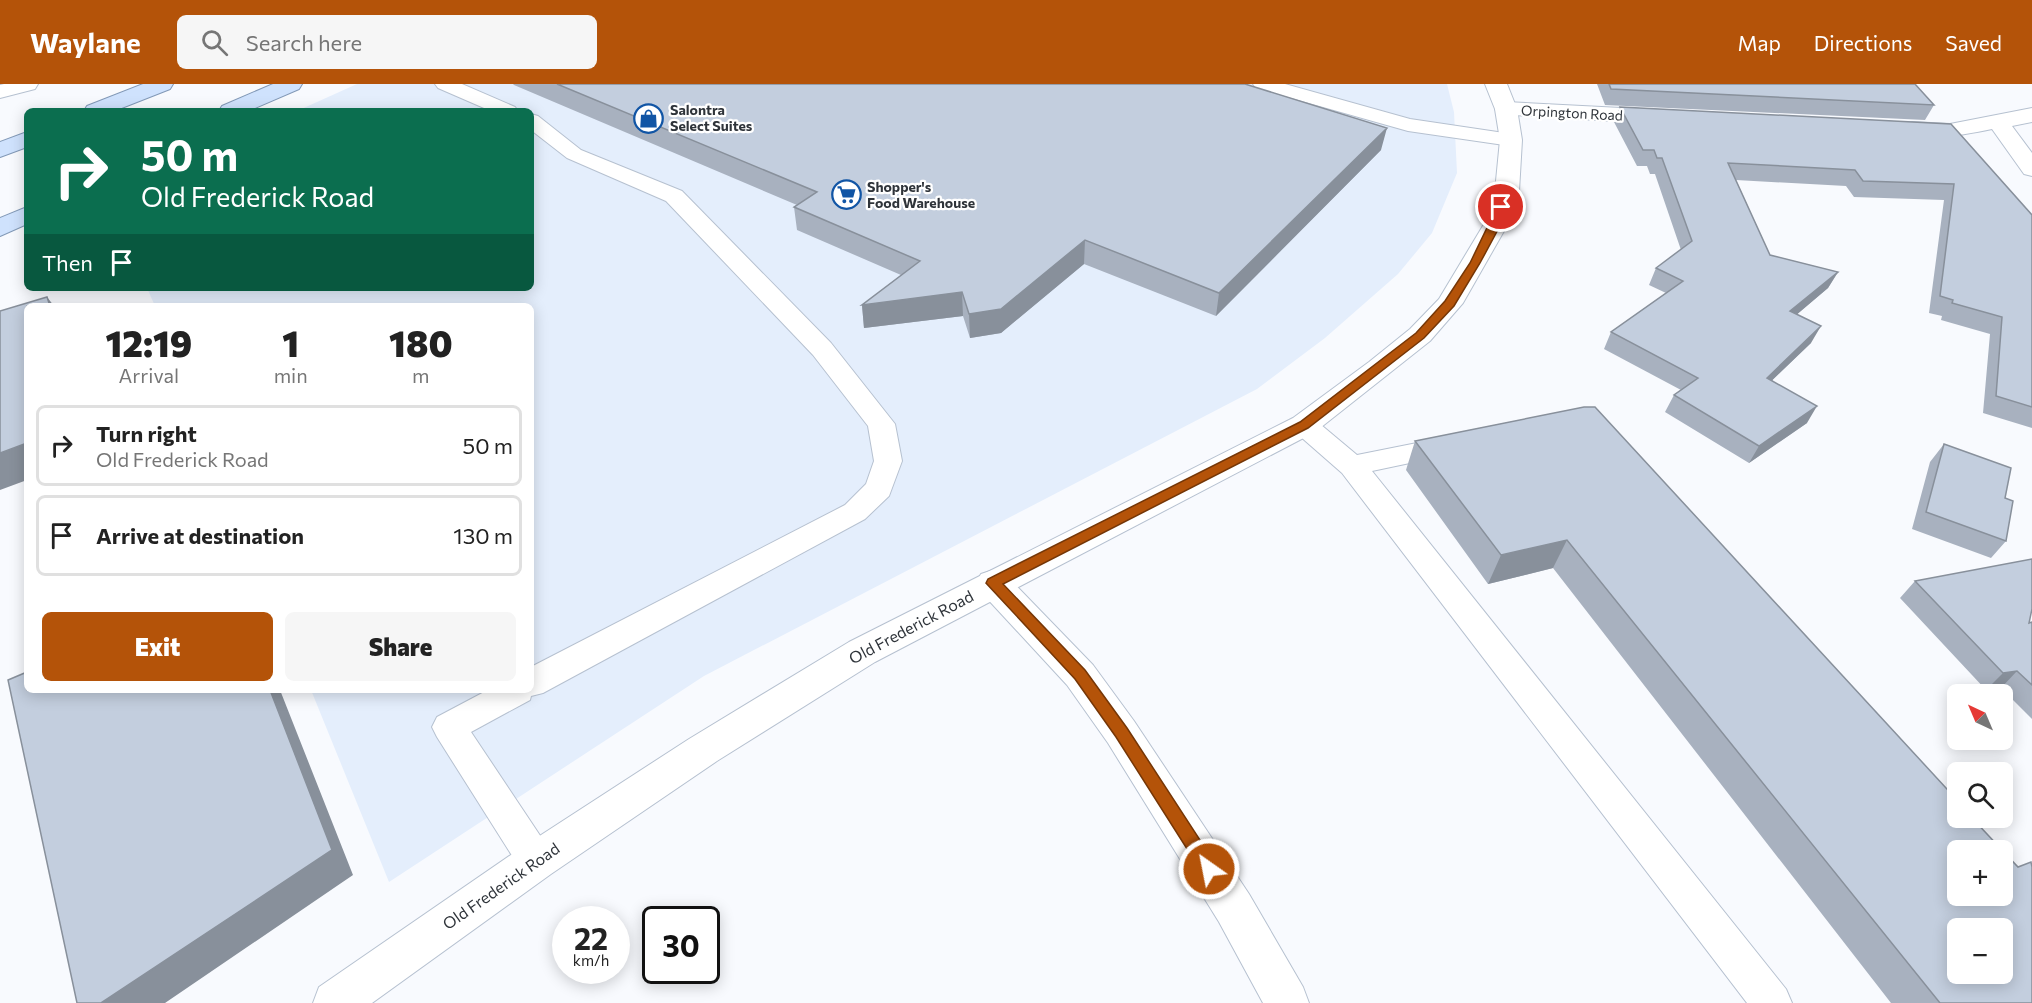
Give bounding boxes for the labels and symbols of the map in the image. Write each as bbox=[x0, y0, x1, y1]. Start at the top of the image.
place label: Salontra Select Suites bbox=[670, 101, 753, 134]
street label: Orpington Road bbox=[1521, 101, 1623, 124]
shop icon: Salontra Select Suites bbox=[633, 102, 665, 134]
place label: Shopper's Food Warehouse bbox=[867, 178, 975, 211]
supermarket icon: Shopper's Food Warehouse bbox=[830, 179, 862, 211]
pin bbox=[1475, 181, 1526, 232]
street label: Old Frederick Road bbox=[845, 586, 976, 667]
north arrow bbox=[1947, 684, 2013, 750]
position arrow bbox=[1177, 837, 1241, 901]
street label: Old Frederick Road bbox=[439, 838, 563, 933]
speed limit sign: 30 bbox=[642, 906, 720, 984]

